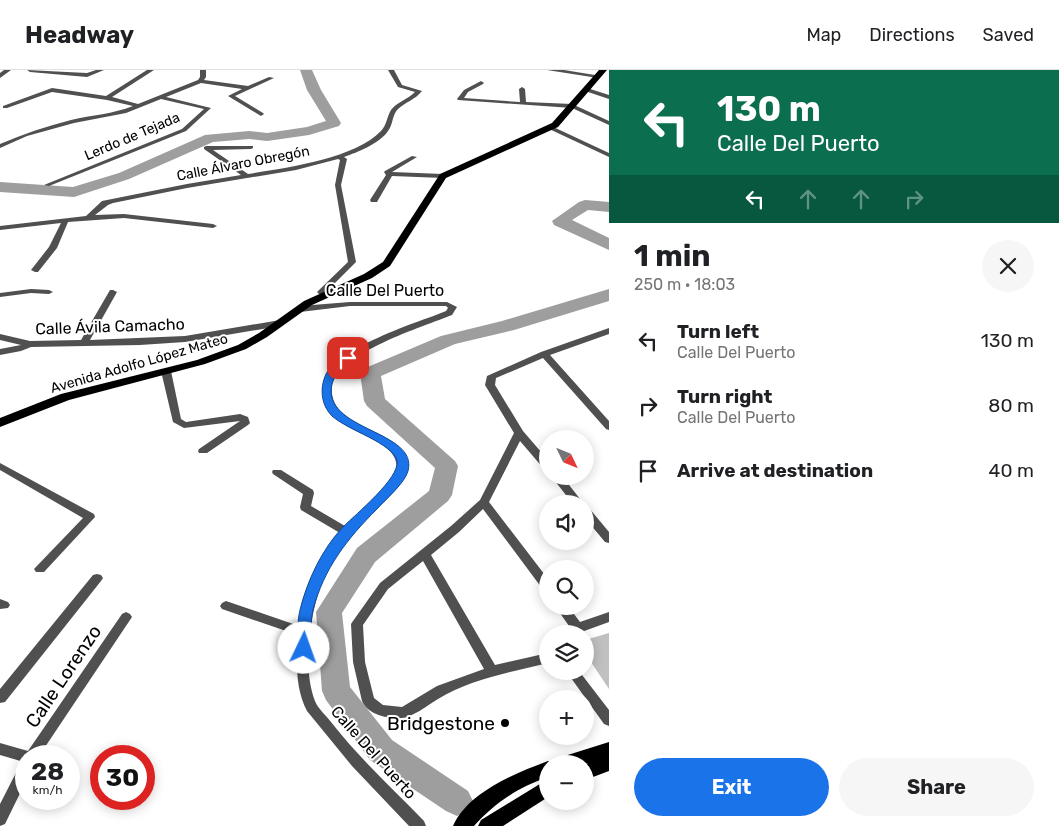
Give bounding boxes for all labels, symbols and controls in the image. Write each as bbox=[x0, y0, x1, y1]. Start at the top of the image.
text: Headway bbox=[25, 21, 134, 49]
text: Map bbox=[806, 24, 841, 46]
text: Directions bbox=[869, 24, 955, 46]
text: Saved bbox=[983, 24, 1034, 46]
text: 130 m bbox=[717, 88, 821, 130]
icon: left bbox=[634, 90, 699, 155]
street label: Lerdo de Tejada bbox=[82, 109, 182, 164]
text: Calle Del Puerto bbox=[717, 130, 880, 157]
street label: Calle Álvaro Obregón bbox=[175, 141, 311, 185]
icon: left bbox=[741, 185, 769, 213]
icon: ahead bbox=[794, 185, 822, 213]
icon: ahead bbox=[847, 185, 875, 213]
icon: right bbox=[900, 185, 928, 213]
text: 1 min bbox=[634, 238, 711, 274]
button: close bbox=[982, 240, 1034, 292]
text: 250 m · 18:03 bbox=[634, 275, 735, 294]
street label: Calle Del Puerto bbox=[326, 281, 444, 300]
street label: Calle Ávila Camacho bbox=[35, 314, 185, 339]
text: Turn left bbox=[677, 320, 759, 343]
icon: left bbox=[634, 327, 662, 355]
text: 130 m bbox=[981, 329, 1034, 352]
street label: Avenida Adolfo López Mateo bbox=[49, 330, 230, 397]
pin bbox=[327, 337, 369, 379]
text: Calle Del Puerto bbox=[677, 343, 795, 362]
icon: arrive bbox=[334, 344, 362, 372]
text: Turn right bbox=[677, 385, 772, 408]
icon: right bbox=[634, 392, 662, 420]
text: 80 m bbox=[988, 394, 1034, 417]
text: Calle Del Puerto bbox=[677, 408, 795, 427]
north arrow bbox=[539, 430, 594, 485]
map controls bbox=[539, 430, 594, 810]
icon: arrive bbox=[634, 457, 662, 485]
text: Arrive at destination bbox=[677, 459, 873, 482]
text: 40 m bbox=[989, 459, 1034, 482]
button: sound bbox=[539, 495, 594, 550]
button: search bbox=[539, 560, 594, 615]
street label: Calle Lorenzo bbox=[21, 621, 106, 732]
position arrow bbox=[277, 621, 329, 673]
button: layers bbox=[539, 625, 594, 680]
button: + bbox=[539, 690, 594, 745]
street label: Calle Del Puerto bbox=[327, 702, 420, 803]
place label: Bridgestone bbox=[387, 712, 495, 735]
marker: Bridgestone bbox=[499, 717, 511, 729]
speed limit sign: 30 bbox=[90, 745, 155, 810]
button: − bbox=[539, 755, 594, 810]
text: 28 bbox=[31, 757, 64, 786]
button: Exit bbox=[634, 758, 829, 816]
button: Share bbox=[839, 758, 1034, 816]
text: km/h bbox=[33, 783, 62, 797]

